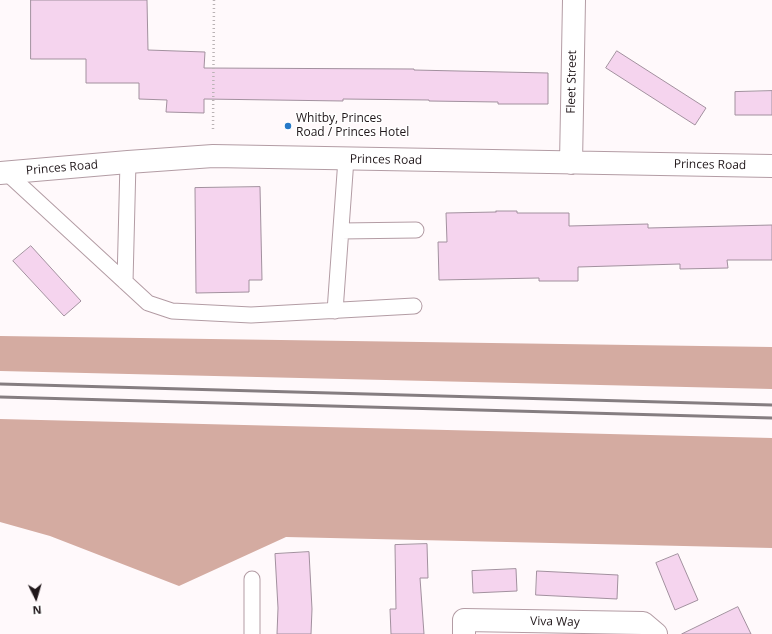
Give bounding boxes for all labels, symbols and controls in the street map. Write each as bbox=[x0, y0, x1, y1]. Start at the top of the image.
street label: Fleet Street bbox=[564, 50, 580, 114]
place label: Whitby, Princes Road / Princes Hotel bbox=[296, 112, 409, 140]
marker: Whitby, Princes Road / Princes Hotel bbox=[283, 121, 293, 131]
street label: Princes Road bbox=[350, 152, 422, 168]
street label: Princes Road bbox=[674, 157, 746, 173]
street label: Princes Road bbox=[25, 158, 99, 178]
north arrow bbox=[16, 578, 56, 618]
text: N bbox=[32, 603, 42, 618]
street label: Viva Way bbox=[530, 614, 580, 630]

